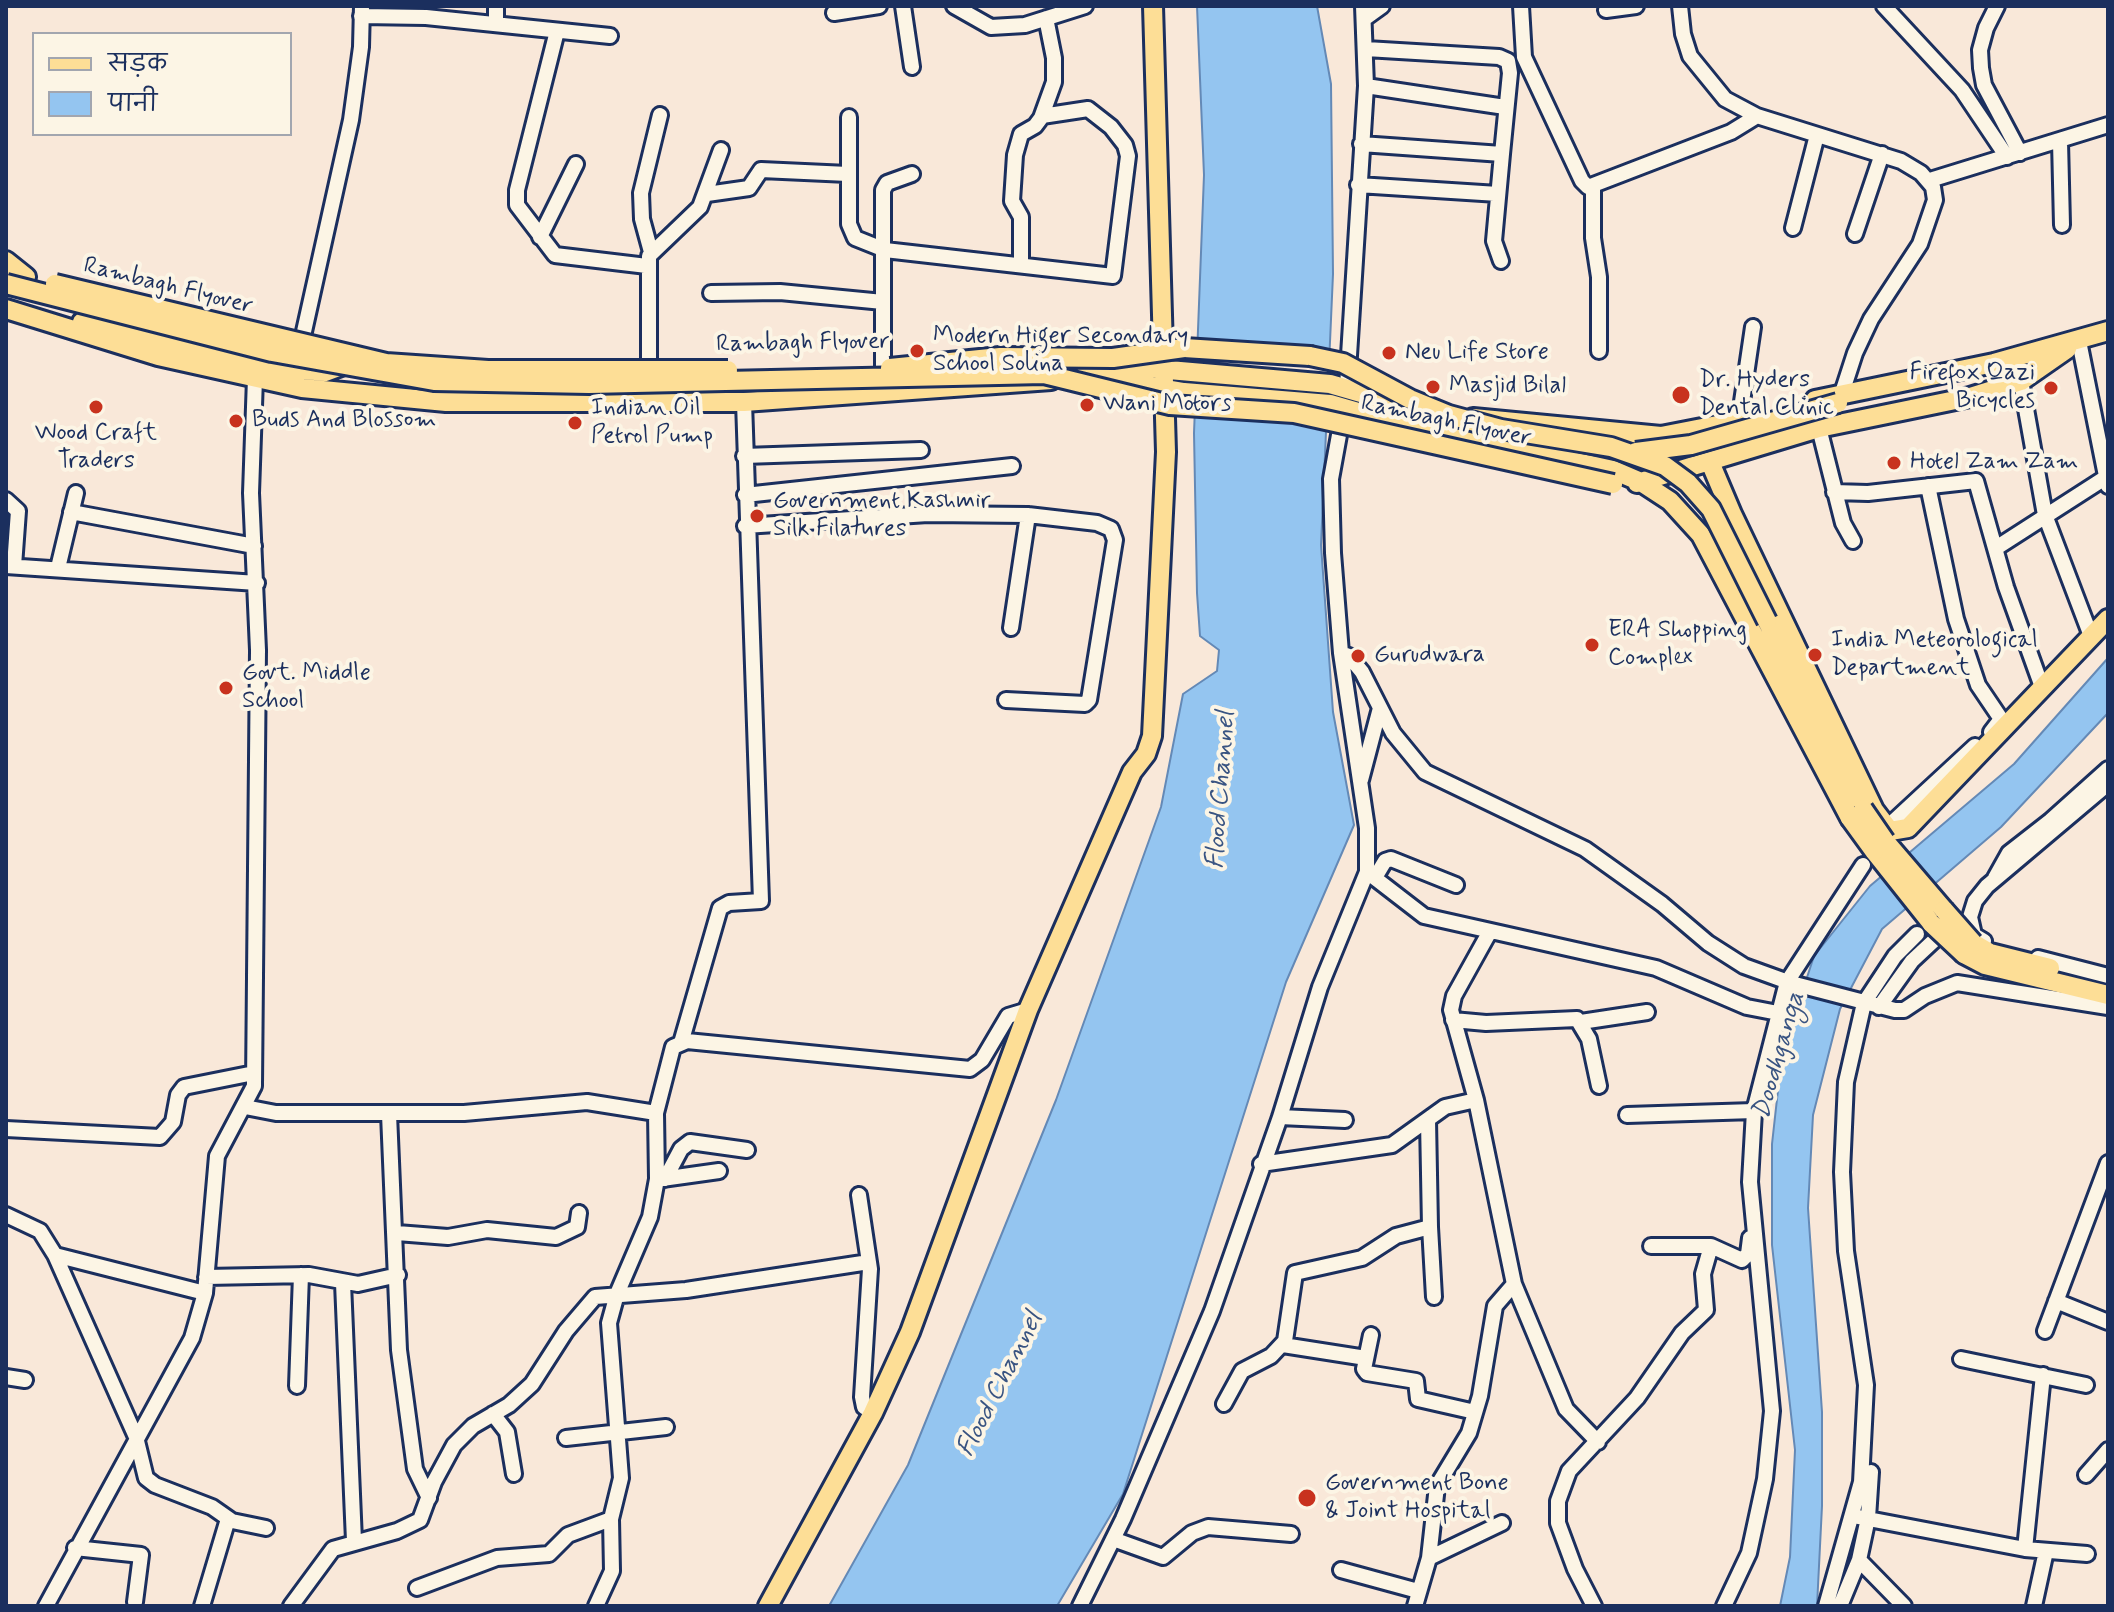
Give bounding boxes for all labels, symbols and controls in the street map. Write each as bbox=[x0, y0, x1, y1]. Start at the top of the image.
legend bbox=[32, 32, 292, 136]
text: सड़क bbox=[108, 49, 167, 80]
text: पानी bbox=[108, 89, 157, 120]
street label: Rambagh Flyover bbox=[80, 252, 256, 322]
place label: Modern Higer Secondary School Solina bbox=[933, 323, 1188, 379]
street label: Rambagh Flyover bbox=[716, 328, 890, 360]
place label: Neu Life Store bbox=[1405, 339, 1549, 367]
marker: Modern Higer Secondary School Solina bbox=[908, 342, 926, 360]
marker: Neu Life Store bbox=[1380, 344, 1398, 362]
place label: Firefox Qazi Bicycles bbox=[1910, 360, 2035, 416]
place label: Dr. Hyders Dental Clinic bbox=[1699, 367, 1834, 423]
place label: Masjid Bilal bbox=[1449, 373, 1566, 401]
marker: Masjid Bilal bbox=[1424, 378, 1442, 396]
marker: Firefox Qazi Bicycles bbox=[2042, 379, 2060, 397]
marker: Dr. Hyders Dental Clinic bbox=[1670, 384, 1692, 406]
street label: Rambagh Flyover bbox=[1358, 390, 1534, 454]
place label: Wani Motors bbox=[1103, 391, 1232, 419]
place label: Indian Oil Petrol Pump bbox=[591, 395, 713, 451]
marker: Wani Motors bbox=[1078, 396, 1096, 414]
marker: Wood Craft Traders bbox=[87, 398, 105, 416]
place label: Buds And Blossom bbox=[252, 407, 436, 435]
marker: Buds And Blossom bbox=[227, 412, 245, 430]
marker: Indian Oil Petrol Pump bbox=[566, 414, 584, 432]
place label: Wood Craft Traders bbox=[35, 420, 157, 476]
place label: Hotel Zam Zam bbox=[1910, 449, 2078, 477]
marker: Hotel Zam Zam bbox=[1885, 454, 1903, 472]
place label: Government Kashmir Silk Filatures bbox=[773, 488, 990, 544]
marker: Government Kashmir Silk Filatures bbox=[748, 507, 766, 525]
place label: ERA Shopping Complex bbox=[1608, 617, 1747, 673]
place label: India Meteorological Department bbox=[1831, 627, 2038, 683]
marker: ERA Shopping Complex bbox=[1583, 636, 1601, 654]
place label: Gurudwara bbox=[1374, 642, 1485, 670]
marker: India Meteorological Department bbox=[1806, 646, 1824, 664]
marker: Gurudwara bbox=[1349, 647, 1367, 665]
place label: Govt. Middle School bbox=[242, 660, 371, 716]
marker: Govt. Middle School bbox=[217, 679, 235, 697]
water label: Flood Channel bbox=[1201, 710, 1243, 870]
water label: Doodhganga bbox=[1747, 989, 1813, 1123]
water label: Flood Channel bbox=[951, 1308, 1051, 1462]
place label: Government Bone & Joint Hospital bbox=[1325, 1470, 1508, 1526]
marker: Government Bone & Joint Hospital bbox=[1296, 1487, 1318, 1509]

